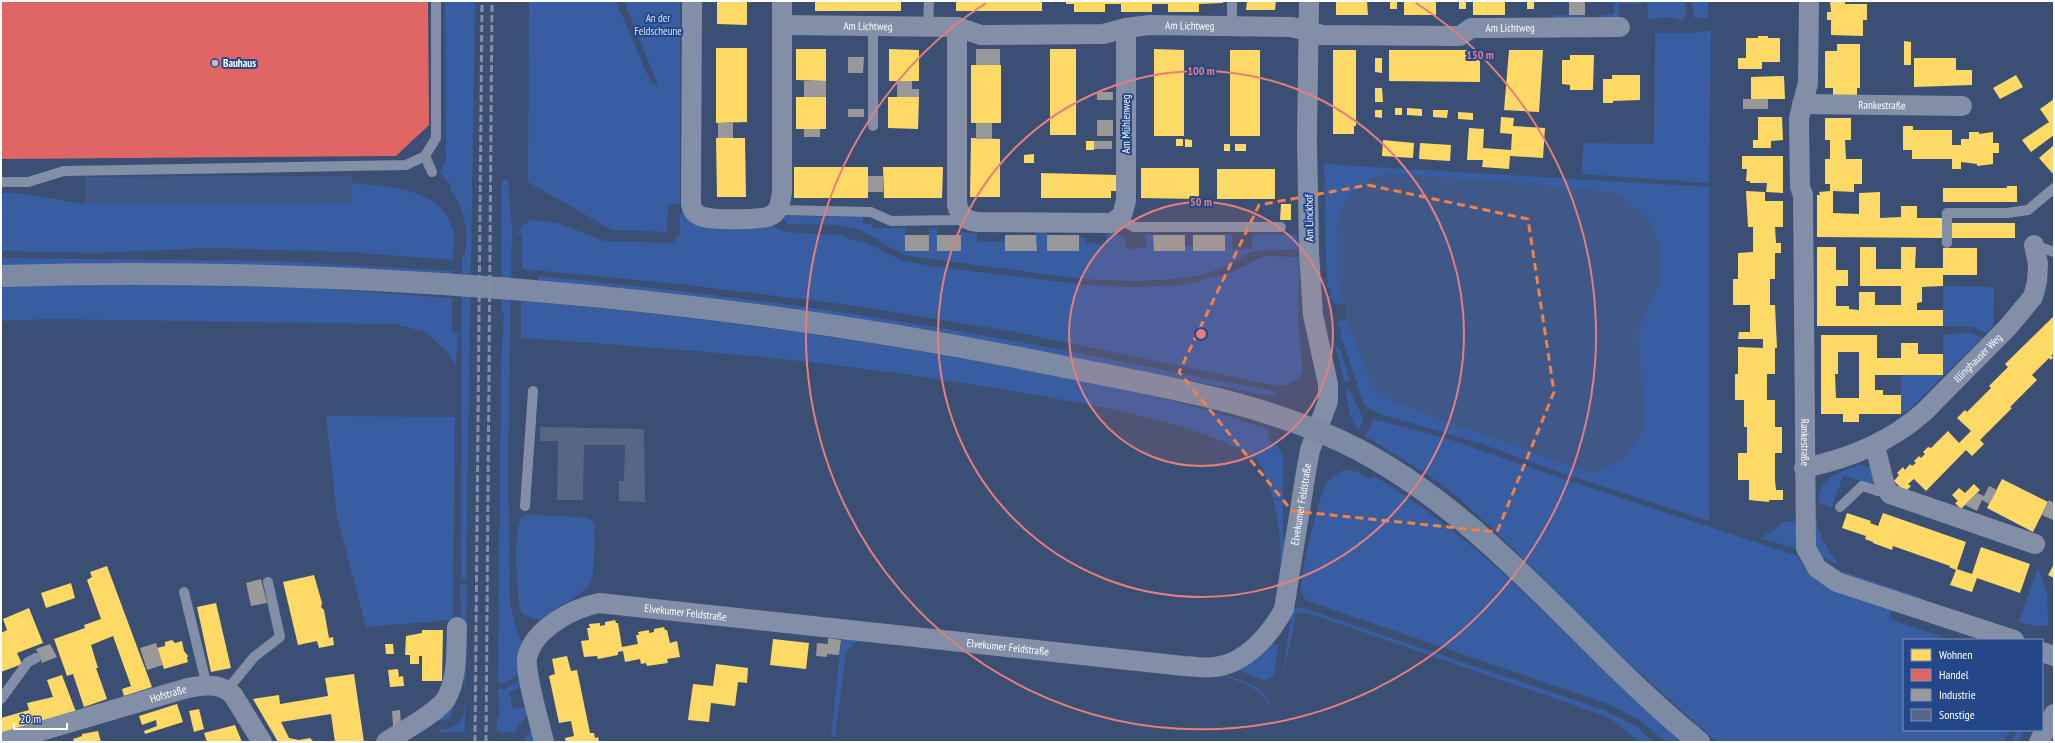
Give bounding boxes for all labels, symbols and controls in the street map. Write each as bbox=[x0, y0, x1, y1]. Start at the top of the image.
park label: An der Feldscheune bbox=[634, 11, 682, 38]
street label: Am Lichtweg bbox=[1165, 18, 1215, 33]
street label: Am Lichtweg bbox=[843, 19, 893, 33]
street label: Am Lichtweg bbox=[1485, 21, 1535, 35]
text: 150 m bbox=[1466, 47, 1494, 62]
place label: Bauhaus bbox=[223, 56, 256, 70]
marker: Bauhaus bbox=[210, 58, 220, 68]
text: 100 m bbox=[1187, 63, 1215, 78]
street label: Am Mühlenweg bbox=[1119, 94, 1133, 153]
street label: Rankestraße bbox=[1858, 98, 1906, 112]
street label: Am Linckhof bbox=[1302, 193, 1316, 242]
text: 50 m bbox=[1190, 194, 1212, 209]
centre of rings bbox=[1194, 327, 1208, 341]
street label: Illinghauser Weg bbox=[1950, 330, 2005, 385]
street label: Rankestraße bbox=[1798, 419, 1812, 466]
street label: Elvekumer Feldstraße bbox=[1287, 462, 1314, 546]
street label: Elvekumer Feldstraße bbox=[644, 601, 728, 624]
street label: Elvekumer Feldstraße bbox=[966, 636, 1050, 658]
legend bbox=[1903, 639, 2043, 731]
text: Wohnen bbox=[1939, 647, 1973, 662]
text: Handel bbox=[1939, 667, 1969, 682]
street label: Hofstraße bbox=[148, 682, 188, 706]
text: Industrie bbox=[1939, 687, 1976, 702]
scale bar bbox=[14, 705, 67, 731]
text: Sonstige bbox=[1939, 707, 1975, 722]
text: 20 m bbox=[20, 711, 41, 726]

